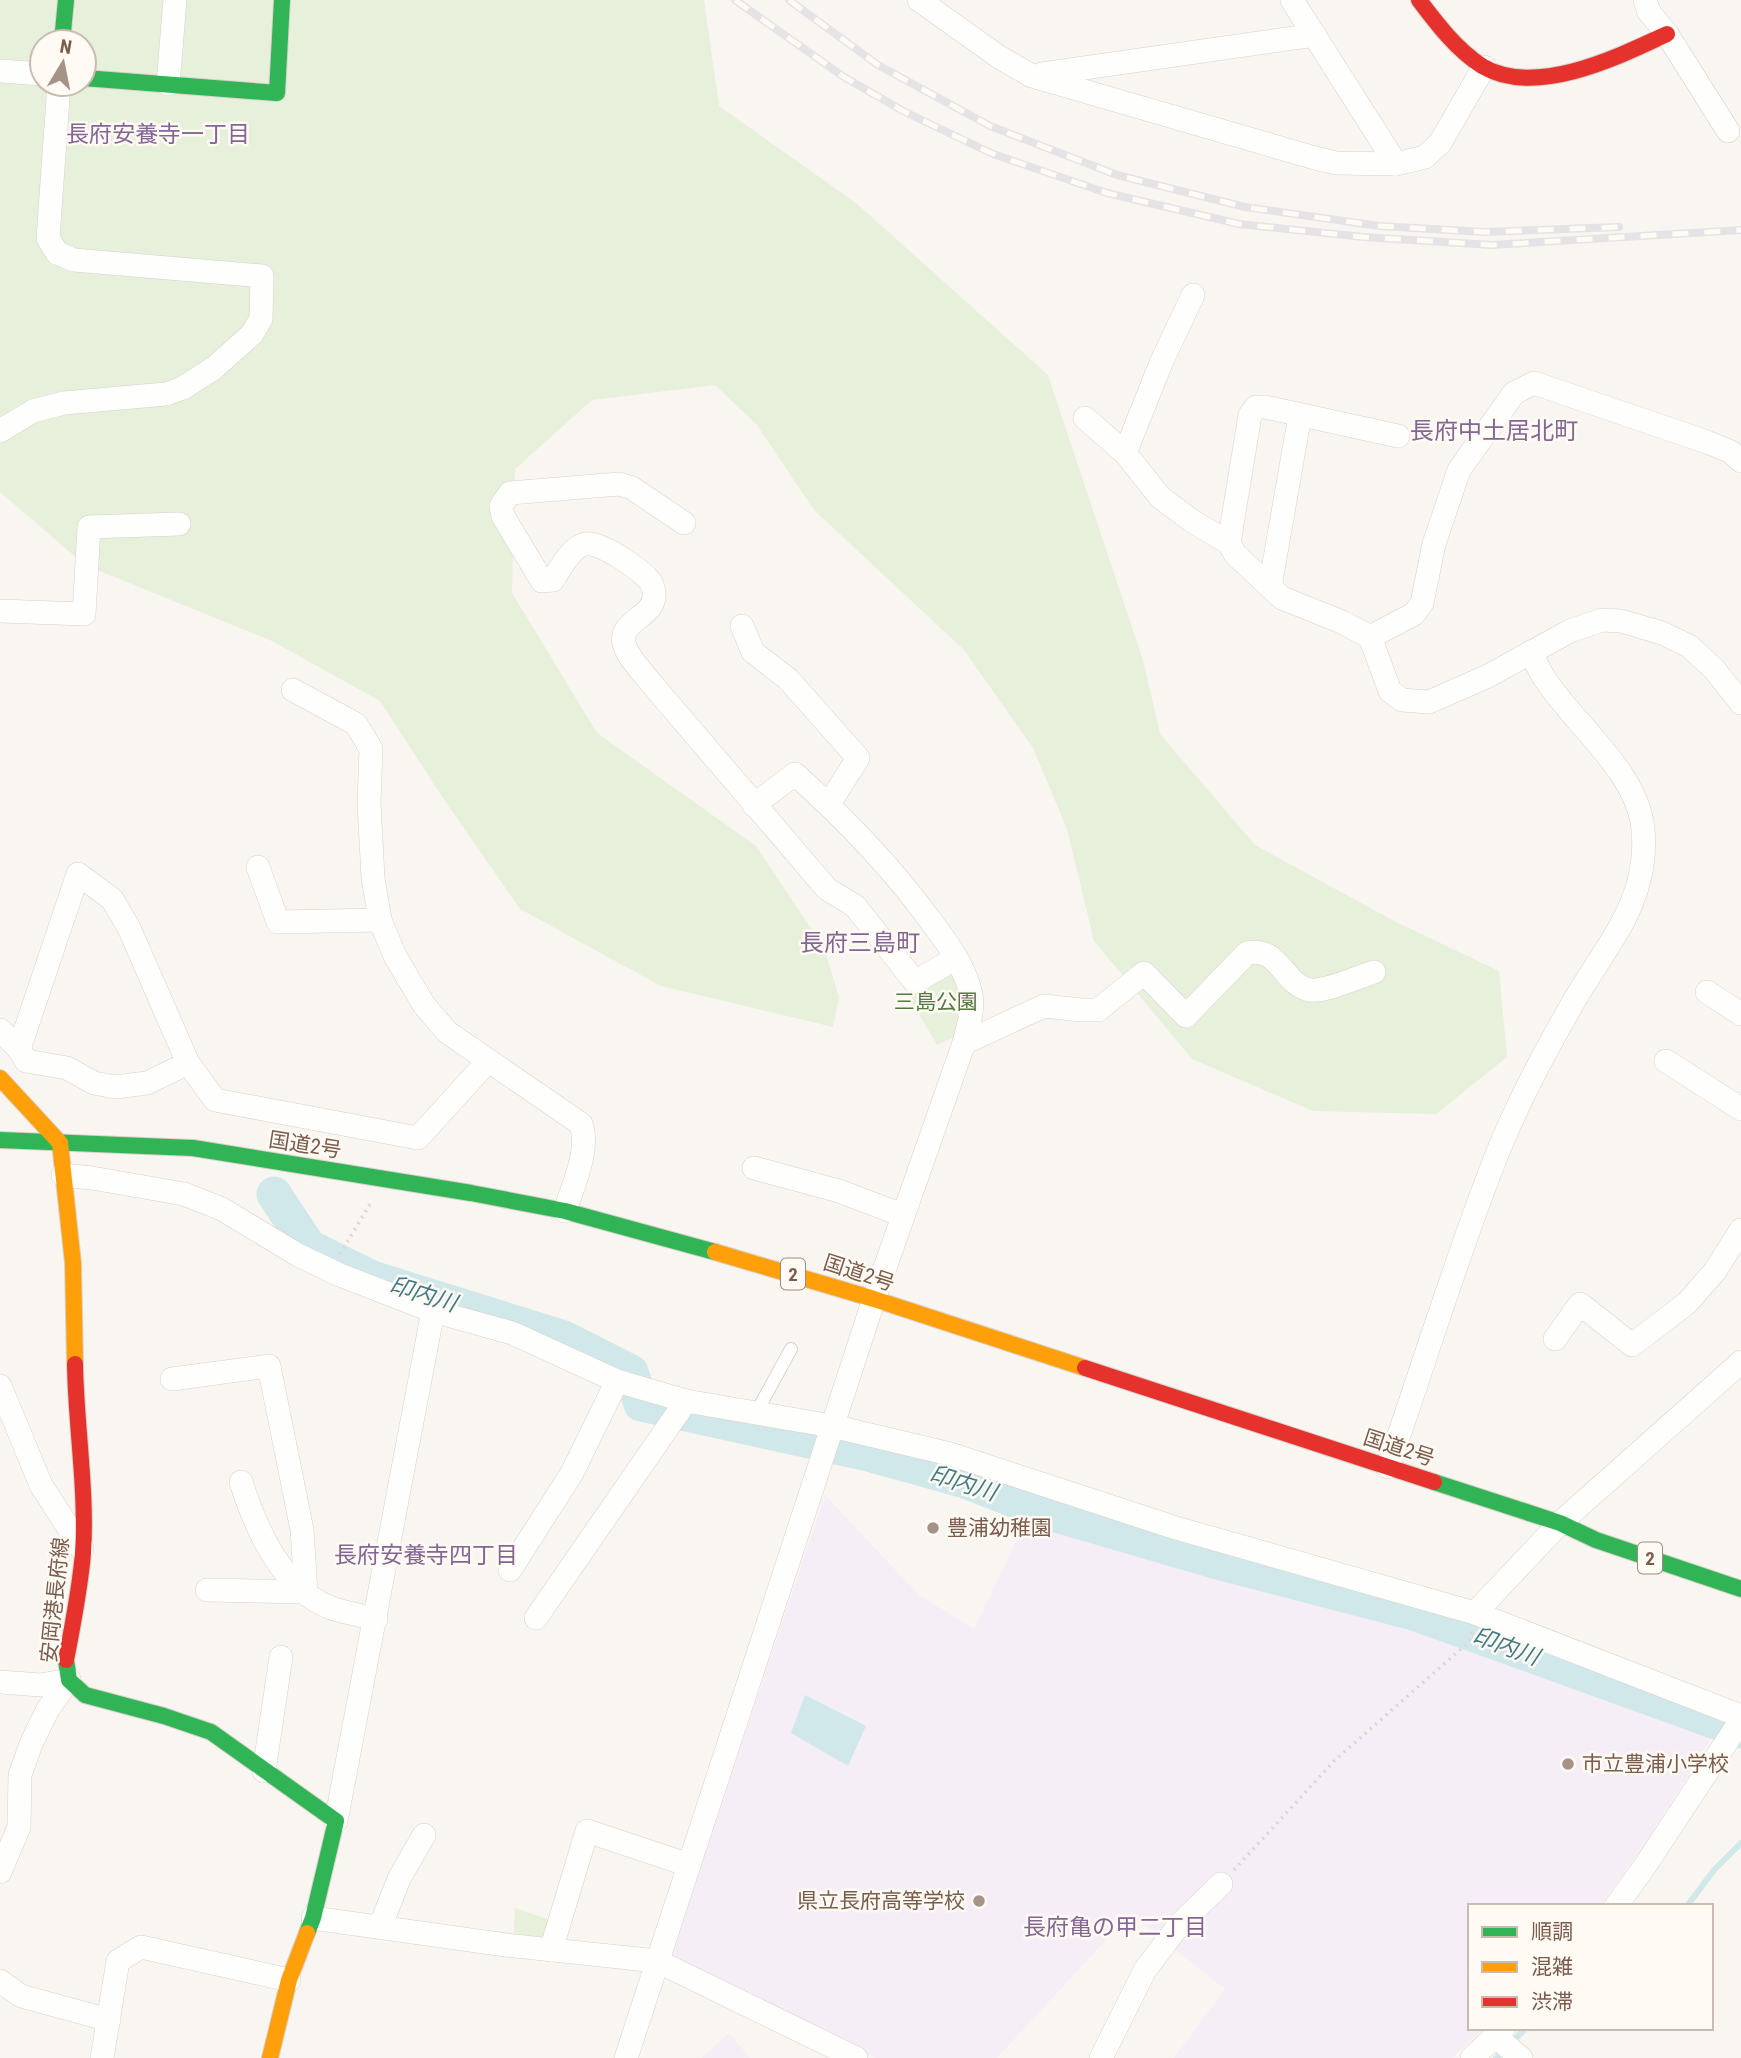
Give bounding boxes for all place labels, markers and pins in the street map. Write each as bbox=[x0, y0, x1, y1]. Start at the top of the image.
place label: 豊浦幼稚園 bbox=[947, 1516, 1052, 1540]
marker: 豊浦幼稚園 bbox=[925, 1520, 941, 1536]
place label: 市立豊浦小学校 bbox=[1582, 1752, 1729, 1776]
marker: 市立豊浦小学校 bbox=[1560, 1756, 1576, 1772]
place label: 県立長府高等学校 bbox=[797, 1889, 965, 1913]
marker: 県立長府高等学校 bbox=[971, 1893, 987, 1909]

